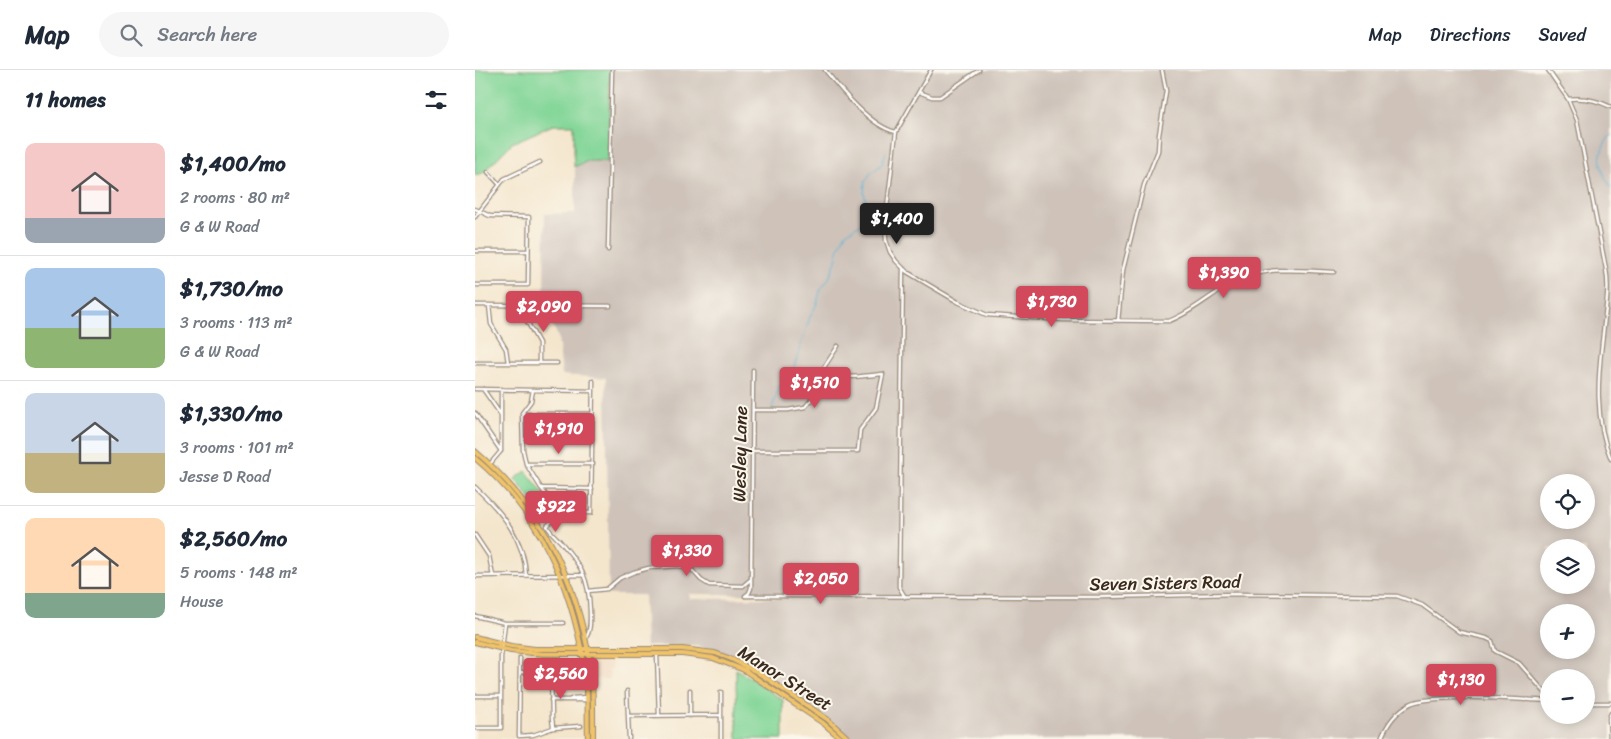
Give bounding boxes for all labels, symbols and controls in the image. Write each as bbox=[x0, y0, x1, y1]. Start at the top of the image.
search box bbox=[99, 12, 449, 57]
text: Map bbox=[25, 14, 69, 56]
text: Search here bbox=[157, 18, 257, 51]
text: Map bbox=[1369, 19, 1402, 51]
text: Directions bbox=[1430, 19, 1511, 51]
text: Saved bbox=[1539, 19, 1586, 51]
icon: search bbox=[117, 21, 145, 49]
text: 11 homes bbox=[25, 81, 106, 119]
icon: filters bbox=[422, 86, 450, 114]
text: $1,400/mo bbox=[180, 145, 286, 183]
icon: home bbox=[65, 163, 125, 223]
text: 2 rooms · 80 m² bbox=[180, 183, 290, 212]
pin: $1,400 bbox=[856, 202, 938, 245]
text: $1,400 bbox=[871, 204, 923, 233]
text: G & W Road bbox=[180, 212, 259, 241]
pin: $1,390 bbox=[1183, 256, 1265, 299]
text: $1,390 bbox=[1199, 258, 1249, 287]
text: $1,730/mo bbox=[180, 270, 283, 308]
pin: $1,730 bbox=[1011, 286, 1093, 328]
text: $1,730 bbox=[1027, 287, 1077, 316]
icon: home bbox=[65, 288, 125, 348]
pin: $2,090 bbox=[503, 290, 585, 333]
text: $2,090 bbox=[517, 292, 571, 321]
text: 3 rooms · 113 m² bbox=[180, 308, 292, 337]
text: G & W Road bbox=[180, 337, 259, 366]
pin: $1,510 bbox=[774, 366, 856, 409]
text: $1,510 bbox=[791, 368, 839, 397]
text: $1,330/mo bbox=[180, 395, 282, 433]
street label: Wesley Lane bbox=[723, 406, 757, 502]
pin: $1,910 bbox=[518, 412, 600, 455]
icon: home bbox=[65, 413, 125, 473]
text: $1,910 bbox=[535, 414, 583, 443]
text: 3 rooms · 101 m² bbox=[180, 433, 294, 462]
text: Jesse D Road bbox=[180, 462, 270, 491]
map controls bbox=[1540, 474, 1595, 724]
button: locate bbox=[1540, 474, 1595, 529]
pin: $922 bbox=[526, 490, 586, 533]
text: $922 bbox=[536, 492, 576, 521]
text: $2,560/mo bbox=[180, 520, 287, 558]
pin: $1,330 bbox=[646, 534, 728, 577]
text: $1,330 bbox=[662, 536, 712, 565]
icon: home bbox=[65, 538, 125, 598]
button: layers bbox=[1540, 539, 1595, 594]
text: 5 rooms · 148 m² bbox=[180, 558, 297, 587]
pin: $2,050 bbox=[780, 562, 862, 605]
text: $2,050 bbox=[794, 564, 848, 593]
street label: Seven Sisters Road bbox=[1089, 566, 1242, 600]
text: House bbox=[180, 587, 223, 616]
button: + bbox=[1540, 604, 1595, 659]
street label: Manor Street bbox=[731, 636, 839, 720]
pin: $2,560 bbox=[520, 658, 602, 700]
text: $2,560 bbox=[534, 659, 588, 688]
pin: $1,130 bbox=[1420, 664, 1502, 706]
text: $1,130 bbox=[1437, 665, 1485, 694]
button: − bbox=[1540, 669, 1595, 724]

